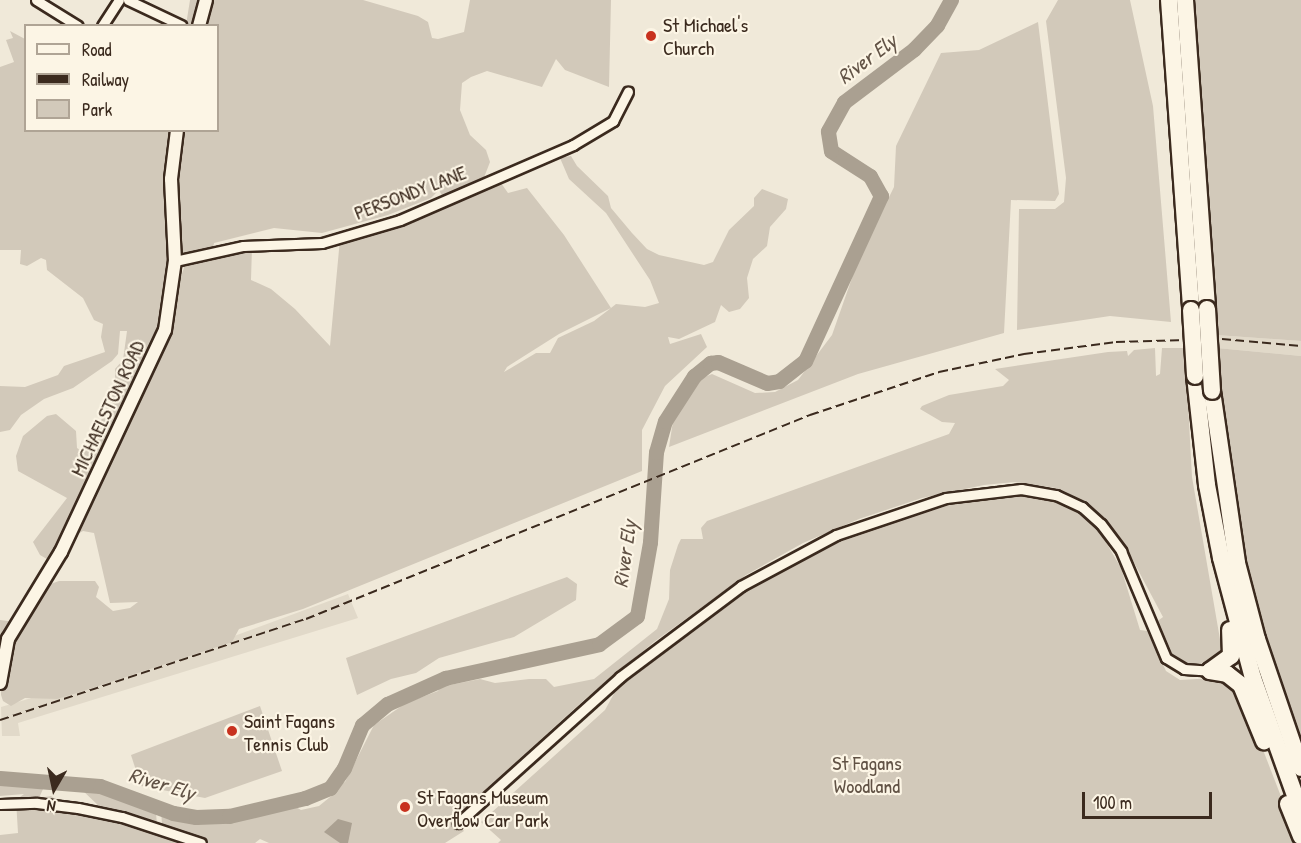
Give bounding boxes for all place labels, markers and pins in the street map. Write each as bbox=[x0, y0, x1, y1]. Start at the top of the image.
place label: St Michael's Church bbox=[663, 13, 748, 60]
marker: St Michael's Church bbox=[644, 29, 658, 43]
place label: Saint Fagans Tennis Club bbox=[244, 708, 335, 755]
marker: Saint Fagans Tennis Club bbox=[225, 724, 239, 738]
place label: St Fagans Museum Overflow Car Park bbox=[417, 784, 548, 831]
marker: St Fagans Museum Overflow Car Park bbox=[398, 800, 412, 814]

